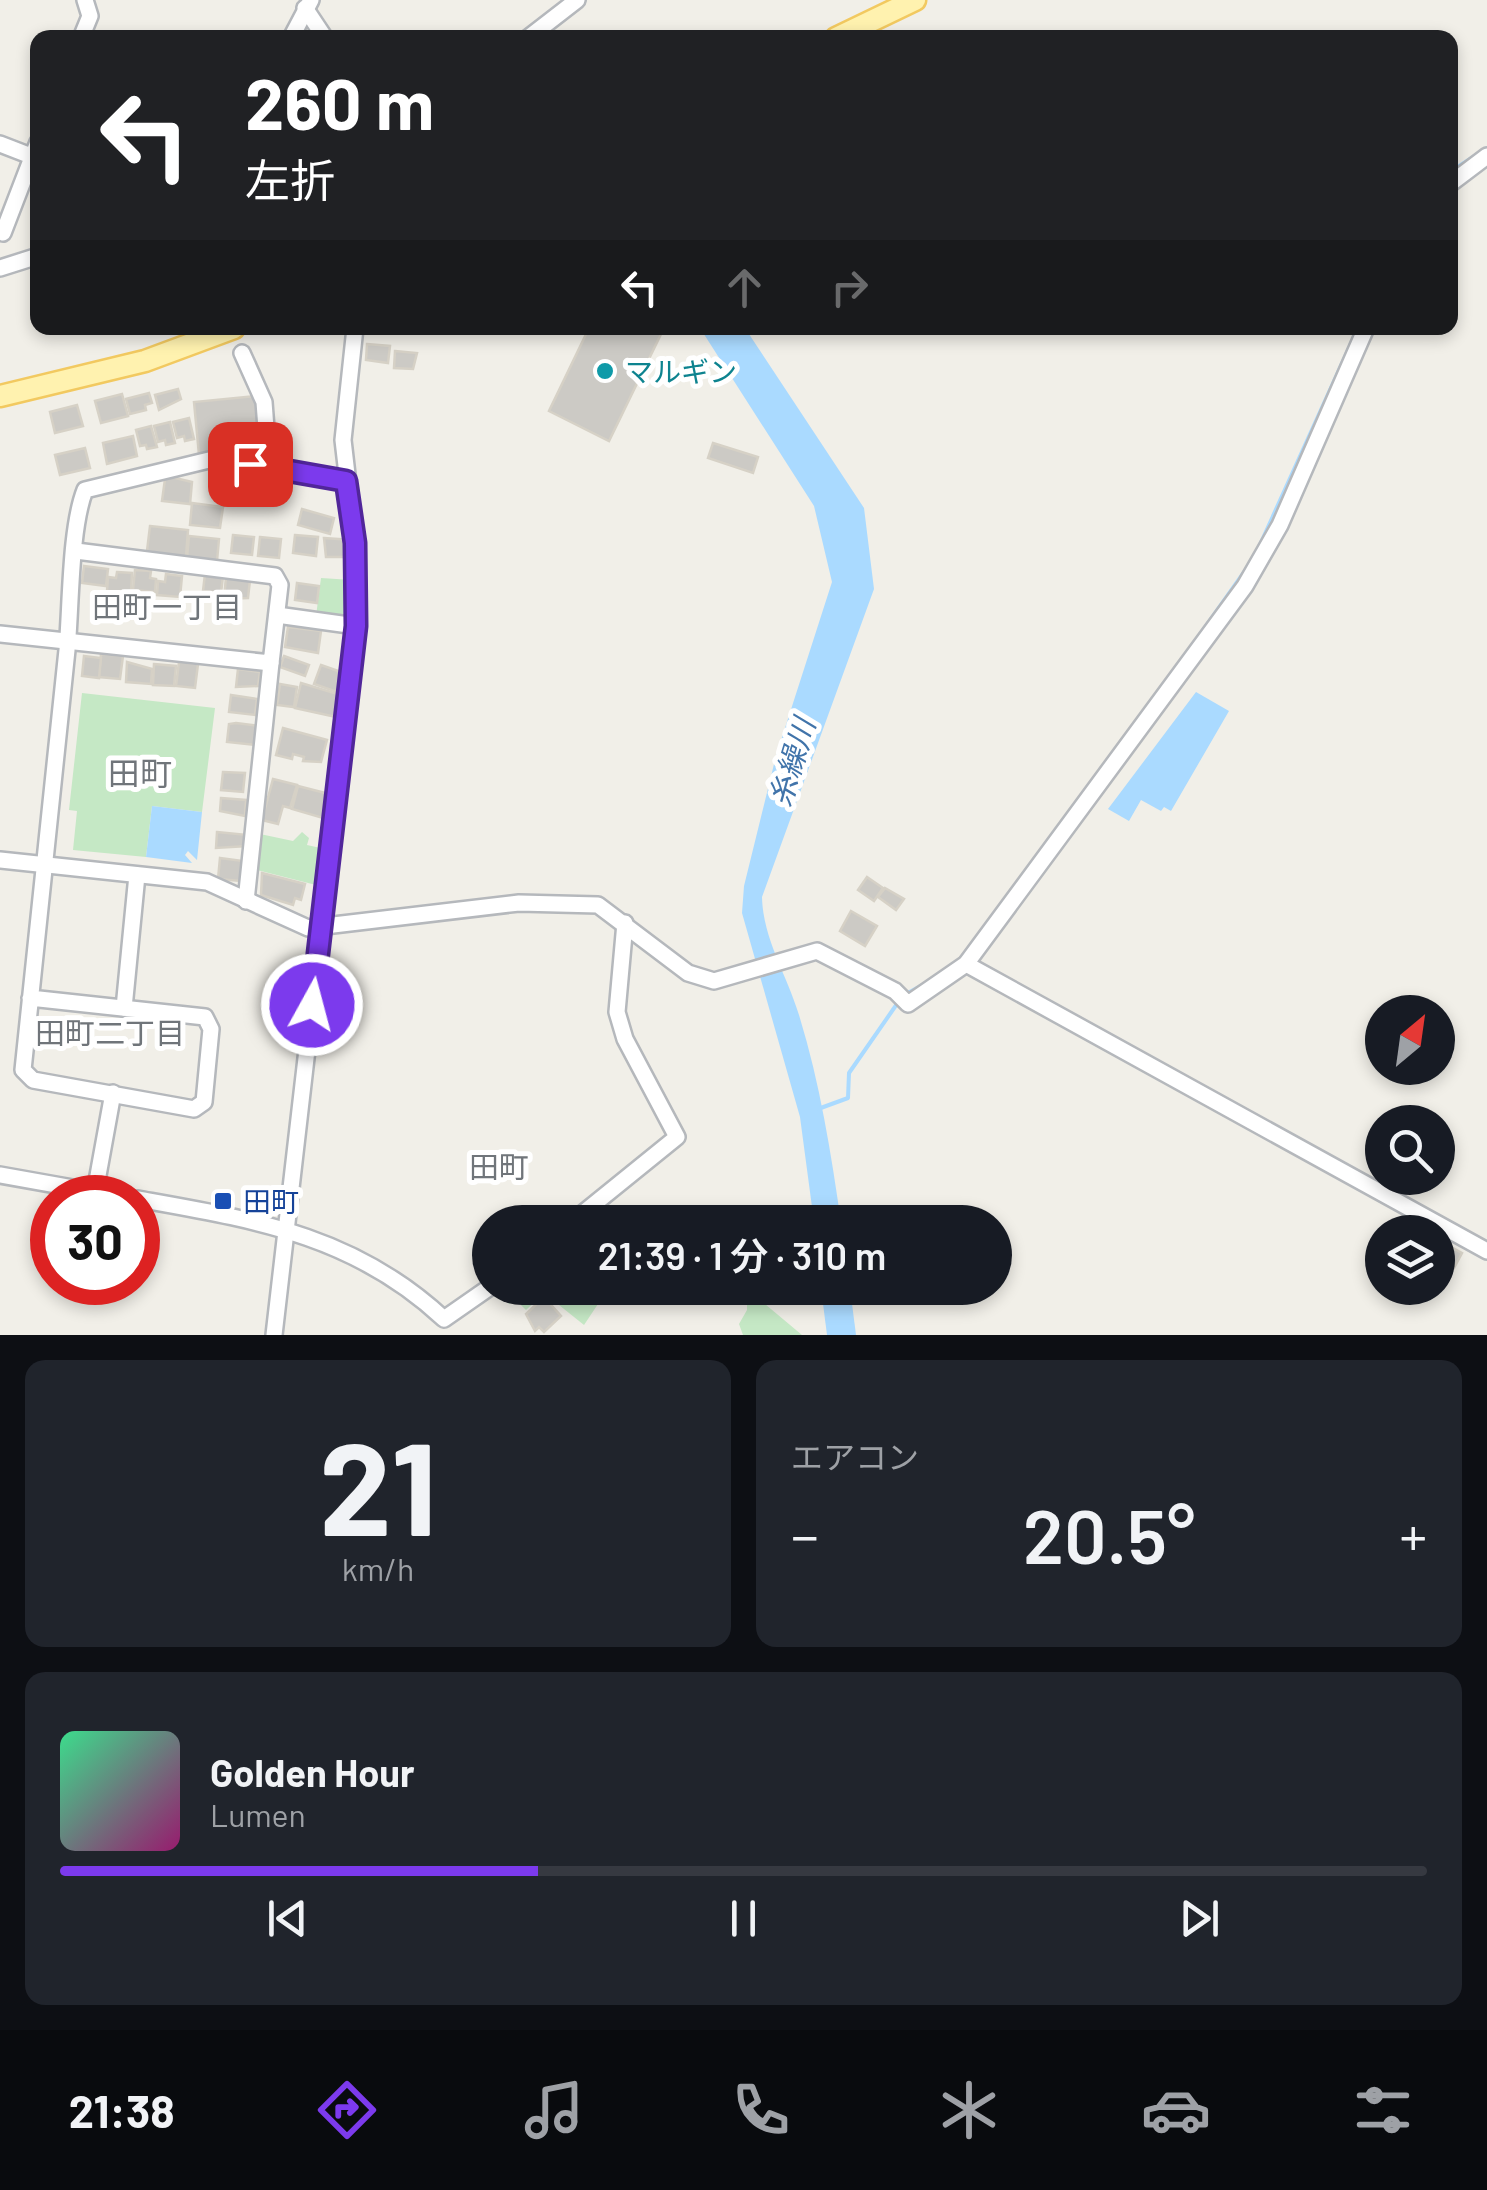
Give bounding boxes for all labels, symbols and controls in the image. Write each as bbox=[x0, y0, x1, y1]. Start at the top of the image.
text: 260 m bbox=[245, 60, 434, 144]
icon: left bbox=[80, 70, 210, 200]
text: 左折 bbox=[245, 152, 335, 206]
icon: left bbox=[612, 260, 667, 315]
icon: ahead bbox=[717, 260, 772, 315]
icon: right bbox=[822, 260, 877, 315]
place label: マルギン bbox=[625, 354, 737, 388]
marker: マルギン bbox=[594, 360, 616, 382]
pin bbox=[208, 422, 293, 507]
icon: arrive bbox=[223, 437, 278, 492]
district label: 田町一丁目 bbox=[92, 588, 242, 624]
water label: 糸繰川 bbox=[761, 711, 822, 810]
district label: 田町 bbox=[108, 753, 172, 791]
position arrow bbox=[260, 953, 364, 1057]
north arrow bbox=[1365, 995, 1455, 1085]
map controls bbox=[1365, 995, 1455, 1305]
district label: 田町二丁目 bbox=[35, 1014, 185, 1050]
button: search bbox=[1365, 1105, 1455, 1195]
district label: 田町 bbox=[469, 1148, 529, 1184]
speed limit sign: 30 bbox=[30, 1175, 160, 1305]
place label: 田町 bbox=[243, 1184, 299, 1218]
marker: 田町 bbox=[212, 1190, 234, 1212]
button: layers bbox=[1365, 1215, 1455, 1305]
text: 21:39 · 1 分 · 310 m bbox=[598, 1232, 886, 1278]
text: 21 bbox=[319, 1406, 437, 1562]
text: エアコン bbox=[791, 1437, 919, 1475]
text: 20.5° bbox=[1023, 1489, 1195, 1579]
text: − bbox=[791, 1501, 819, 1567]
text: + bbox=[1399, 1501, 1427, 1567]
text: km/h bbox=[342, 1549, 414, 1587]
text: Golden Hour bbox=[210, 1749, 415, 1795]
text: Lumen bbox=[210, 1795, 306, 1833]
icon: previous bbox=[260, 1891, 315, 1946]
icon: pause bbox=[716, 1891, 771, 1946]
icon: next bbox=[1172, 1891, 1227, 1946]
icon: directions bbox=[312, 2075, 382, 2145]
icon: music bbox=[519, 2075, 589, 2145]
icon: phone bbox=[726, 2075, 796, 2145]
icon: climate bbox=[934, 2075, 1004, 2145]
icon: car bbox=[1141, 2075, 1211, 2145]
icon: filters bbox=[1348, 2075, 1418, 2145]
text: 21:38 bbox=[69, 2083, 175, 2137]

